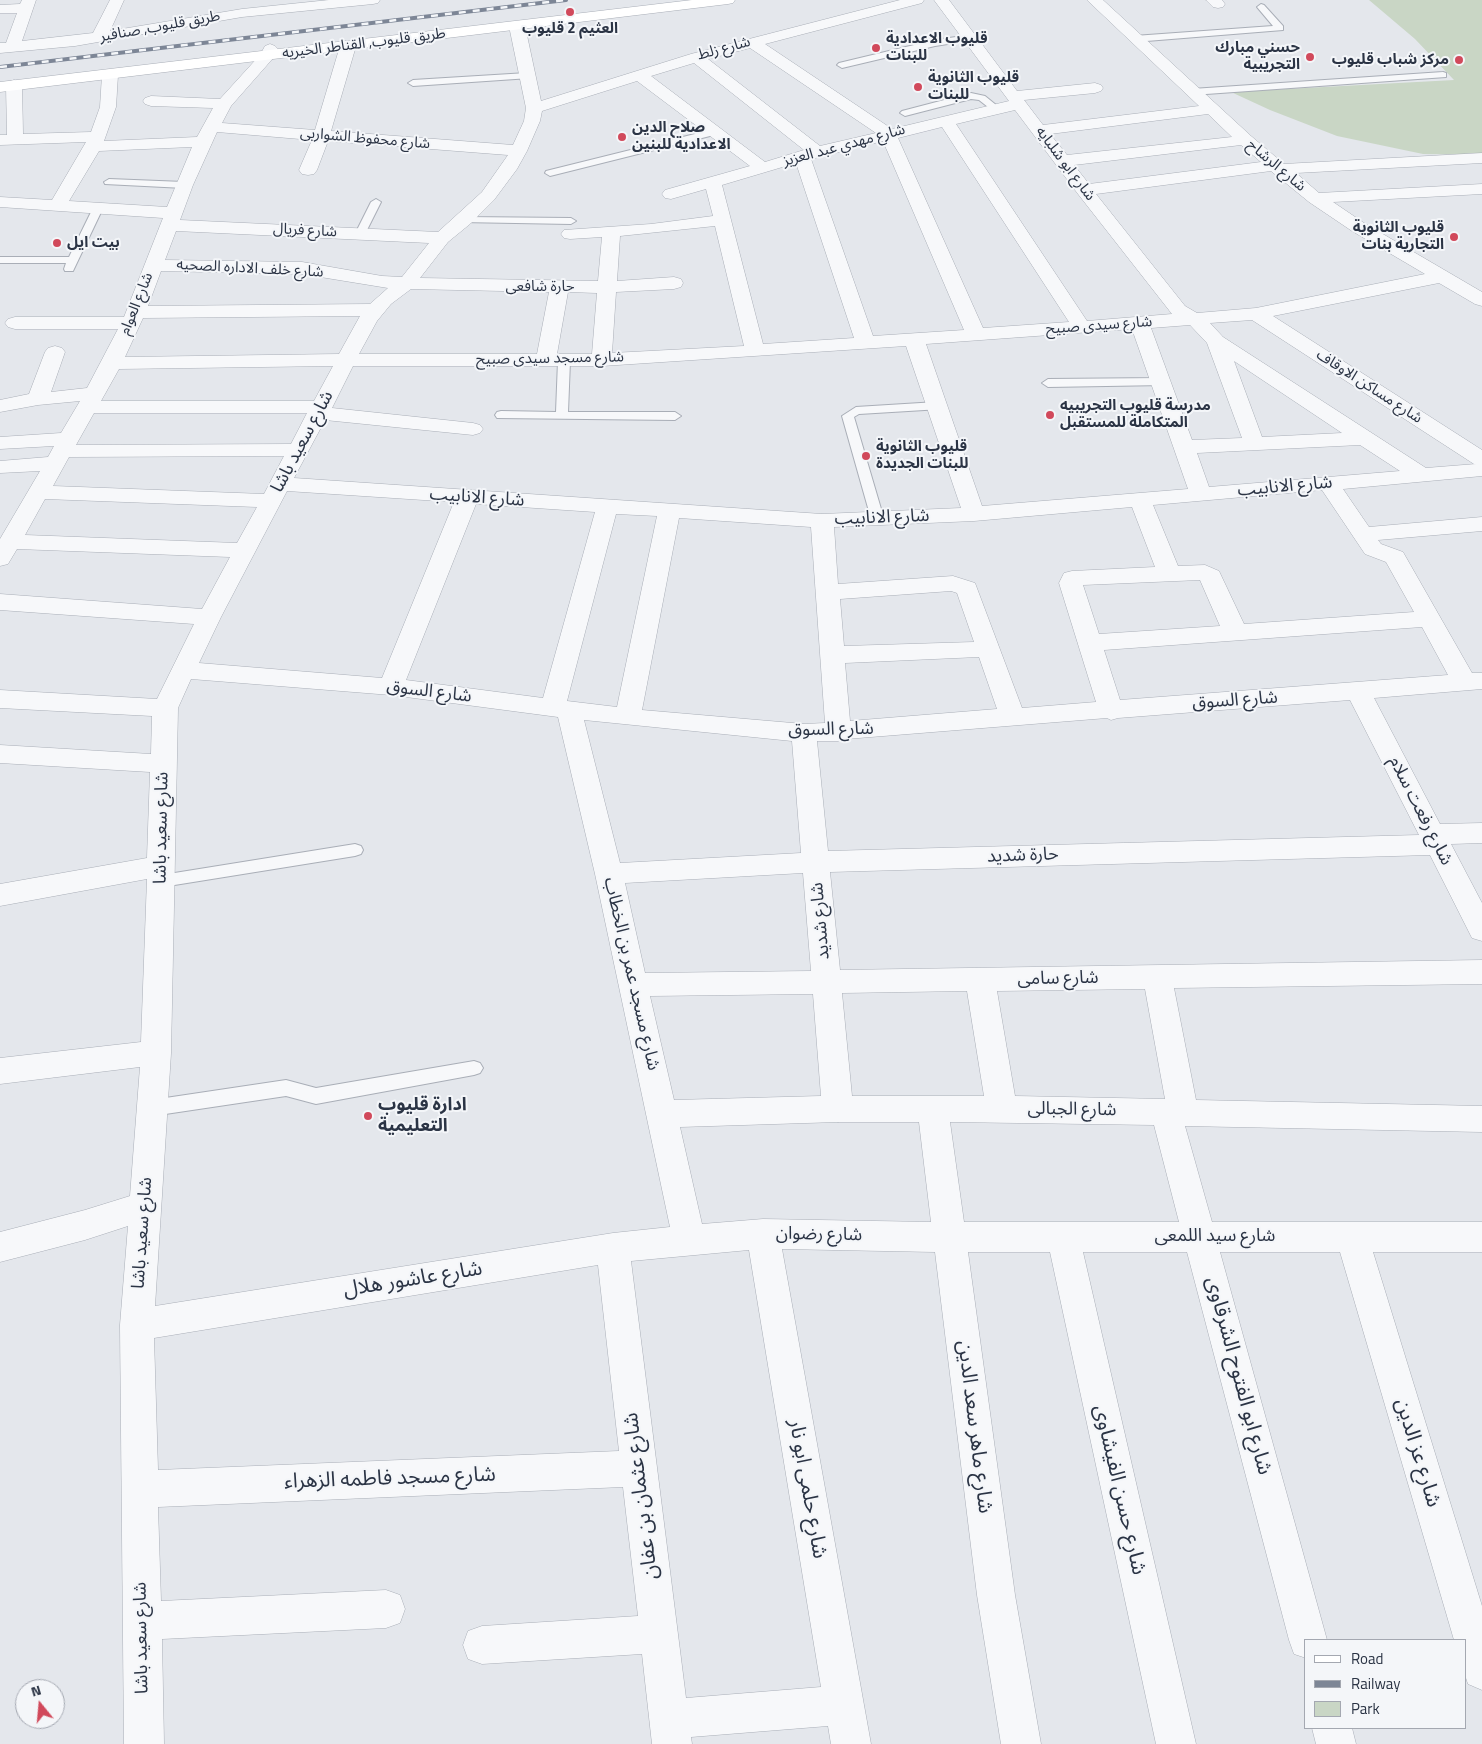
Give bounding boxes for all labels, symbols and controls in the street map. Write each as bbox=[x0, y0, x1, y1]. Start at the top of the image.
marker: العثيم 2 قليوب bbox=[564, 6, 576, 18]
street label: طريق قليوب, صنافير bbox=[98, 8, 222, 46]
place label: العثيم 2 قليوب bbox=[522, 20, 618, 38]
street label: طريق قليوب, القناطر الخيريه bbox=[281, 25, 447, 63]
place label: قليوب الاعدادية للبنات bbox=[886, 30, 987, 65]
street label: شارع زلط bbox=[696, 33, 752, 65]
place label: حسني مبارك التجريبية bbox=[1215, 39, 1300, 74]
marker: قليوب الاعدادية للبنات bbox=[870, 42, 882, 54]
marker: حسني مبارك التجريبية bbox=[1304, 51, 1316, 63]
place label: مركز شباب قليوب bbox=[1332, 51, 1449, 69]
marker: مركز شباب قليوب bbox=[1453, 54, 1465, 66]
place label: قليوب الثانوية للبنات bbox=[928, 69, 1019, 104]
marker: قليوب الثانوية للبنات bbox=[912, 81, 924, 93]
place label: صلاح الدين الاعدادية للبنين bbox=[632, 119, 731, 154]
street label: شارع مهدي عبد العزيز bbox=[781, 121, 907, 171]
street label: شارع ابو شلبايه bbox=[1031, 123, 1099, 205]
street label: شارع محفوظ الشواربى bbox=[299, 124, 431, 154]
marker: صلاح الدين الاعدادية للبنين bbox=[616, 131, 628, 143]
street label: شارع الرشاح bbox=[1243, 136, 1309, 196]
place label: قليوب الثانوية التجارية بنات bbox=[1353, 219, 1444, 254]
street label: شارع فريال bbox=[273, 220, 337, 242]
marker: قليوب الثانوية التجارية بنات bbox=[1448, 231, 1460, 243]
place label: بيت ايل bbox=[67, 234, 120, 252]
marker: بيت ايل bbox=[51, 237, 63, 249]
street label: شارع خلف الاداره الصحيه bbox=[176, 256, 324, 282]
street label: شارع العوام bbox=[116, 270, 158, 338]
street label: حارة شافعى bbox=[505, 278, 575, 296]
street label: شارع سيدى صبيح bbox=[1045, 313, 1153, 339]
street label: شارع مساكن الاوقاف bbox=[1313, 346, 1425, 428]
street label: شارع مسجد سيدى صبيح bbox=[476, 349, 624, 369]
street label: شارع سعيد باشا bbox=[267, 387, 339, 497]
place label: مدرسة قليوب التجريبيه المتكاملة للمستقبل bbox=[1060, 397, 1211, 432]
marker: مدرسة قليوب التجريبيه المتكاملة للمستقبل bbox=[1044, 409, 1056, 421]
place label: قليوب الثانوية للبنات الجديدة bbox=[876, 438, 969, 473]
marker: قليوب الثانوية للبنات الجديدة bbox=[860, 450, 872, 462]
street label: شارع الانابيب bbox=[1237, 472, 1333, 502]
street label: شارع الانابيب bbox=[429, 484, 525, 512]
street label: شارع الانابيب bbox=[834, 506, 930, 530]
street label: شارع السوق bbox=[385, 676, 473, 708]
street label: شارع السوق bbox=[1191, 687, 1279, 715]
street label: شارع السوق bbox=[788, 718, 874, 742]
street label: شارع رفعت سلام bbox=[1383, 753, 1457, 869]
street label: شارع سعيد باشا bbox=[150, 772, 174, 884]
street label: حارة شديد bbox=[987, 844, 1059, 868]
street label: شارع مسجد عمر بن الخطاب bbox=[598, 875, 664, 1073]
street label: شارع شديد bbox=[807, 881, 835, 961]
street label: شارع سامى bbox=[1017, 967, 1099, 991]
place label: ادارة قليوب التعليمية bbox=[378, 1095, 467, 1138]
street label: شارع الجبالى bbox=[1027, 1098, 1117, 1122]
marker: ادارة قليوب التعليمية bbox=[362, 1110, 374, 1122]
street label: شارع سعيد باشا bbox=[128, 1176, 158, 1290]
street label: شارع رضوان bbox=[776, 1223, 862, 1247]
street label: شارع سيد اللمعى bbox=[1155, 1226, 1275, 1248]
street label: شارع عاشور هلال bbox=[342, 1257, 484, 1303]
street label: شارع ابو الفتوح الشرقاوى bbox=[1199, 1274, 1277, 1478]
street label: شارع ماهر سعد الدين bbox=[951, 1339, 997, 1515]
street label: شارع عز الدين bbox=[1389, 1396, 1445, 1510]
street label: شارع حسن الفيشاوى bbox=[1087, 1403, 1151, 1577]
street label: شارع عثمان بن عفان bbox=[619, 1411, 665, 1581]
street label: شارع حلمى ابو نار bbox=[782, 1417, 832, 1561]
street label: شارع مسجد فاطمه الزهراء bbox=[284, 1463, 496, 1495]
street label: شارع سعيد باشا bbox=[130, 1582, 154, 1694]
legend bbox=[1304, 1639, 1467, 1729]
text: Road bbox=[1351, 1647, 1383, 1670]
text: Railway bbox=[1351, 1672, 1401, 1695]
north arrow bbox=[15, 1679, 65, 1729]
text: N bbox=[28, 1679, 43, 1702]
text: Park bbox=[1351, 1697, 1380, 1720]

